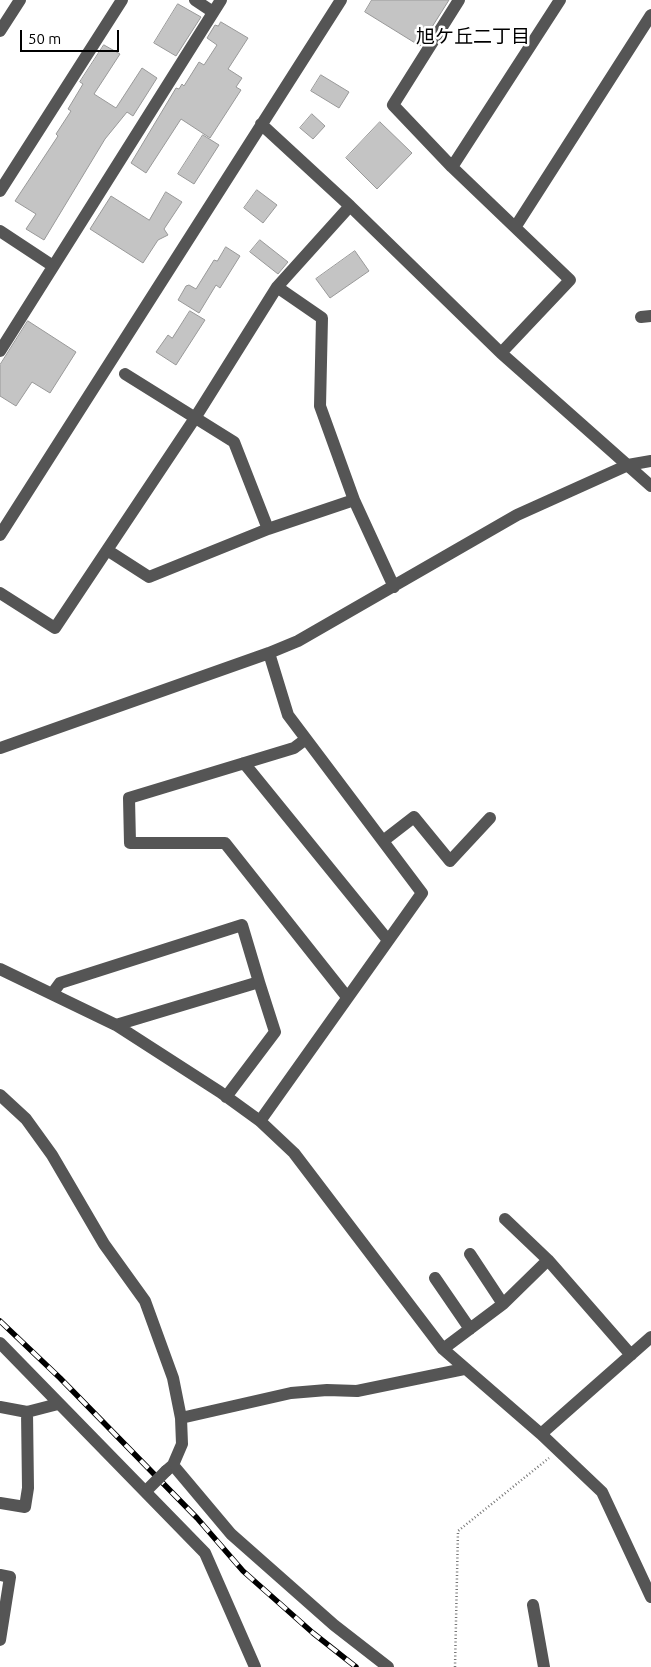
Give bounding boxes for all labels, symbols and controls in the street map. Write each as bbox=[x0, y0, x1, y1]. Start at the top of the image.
scale bar bbox=[22, 20, 121, 52]
district label: 旭ケ丘二丁目 bbox=[416, 26, 530, 48]
text: 50 m bbox=[28, 30, 61, 47]

